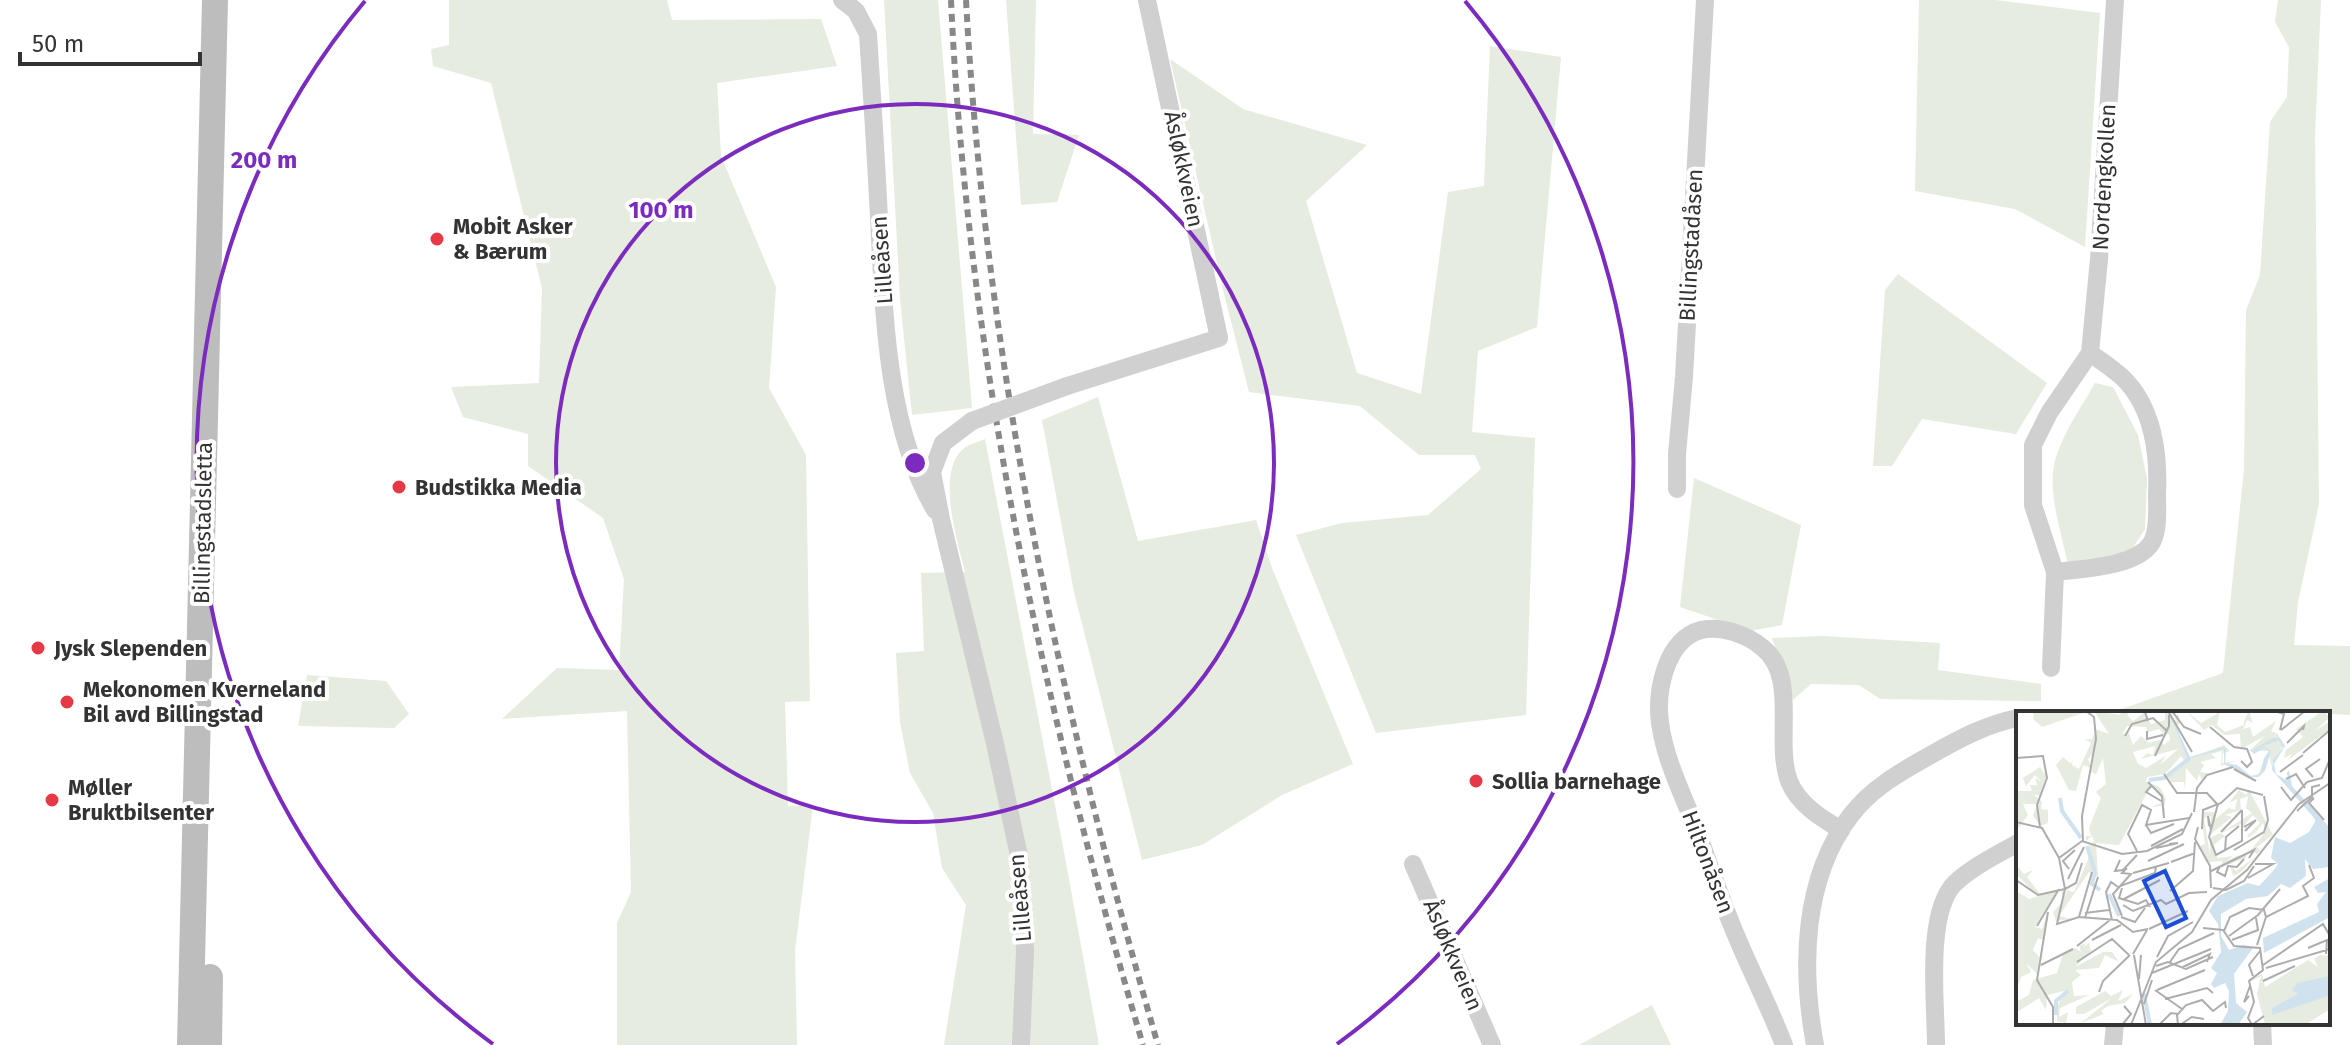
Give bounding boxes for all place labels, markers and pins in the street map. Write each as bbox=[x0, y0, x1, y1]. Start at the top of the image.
place label: Mobit Asker & Bærum bbox=[453, 213, 573, 265]
marker: Mobit Asker & Bærum bbox=[428, 230, 446, 248]
centre of rings bbox=[901, 449, 929, 477]
place label: Budstikka Media bbox=[415, 474, 582, 501]
marker: Budstikka Media bbox=[390, 478, 408, 496]
place label: Jysk Slependen bbox=[53, 635, 207, 662]
marker: Jysk Slependen bbox=[29, 639, 47, 657]
place label: Mekonomen Kverneland Bil avd Billingstad bbox=[83, 676, 326, 728]
marker: Mekonomen Kverneland Bil avd Billingstad bbox=[58, 693, 76, 711]
place label: Sollia barnehage bbox=[1492, 768, 1661, 795]
marker: Sollia barnehage bbox=[1467, 772, 1485, 790]
place label: Møller Bruktbilsenter bbox=[68, 774, 214, 826]
marker: Møller Bruktbilsenter bbox=[43, 791, 61, 809]

